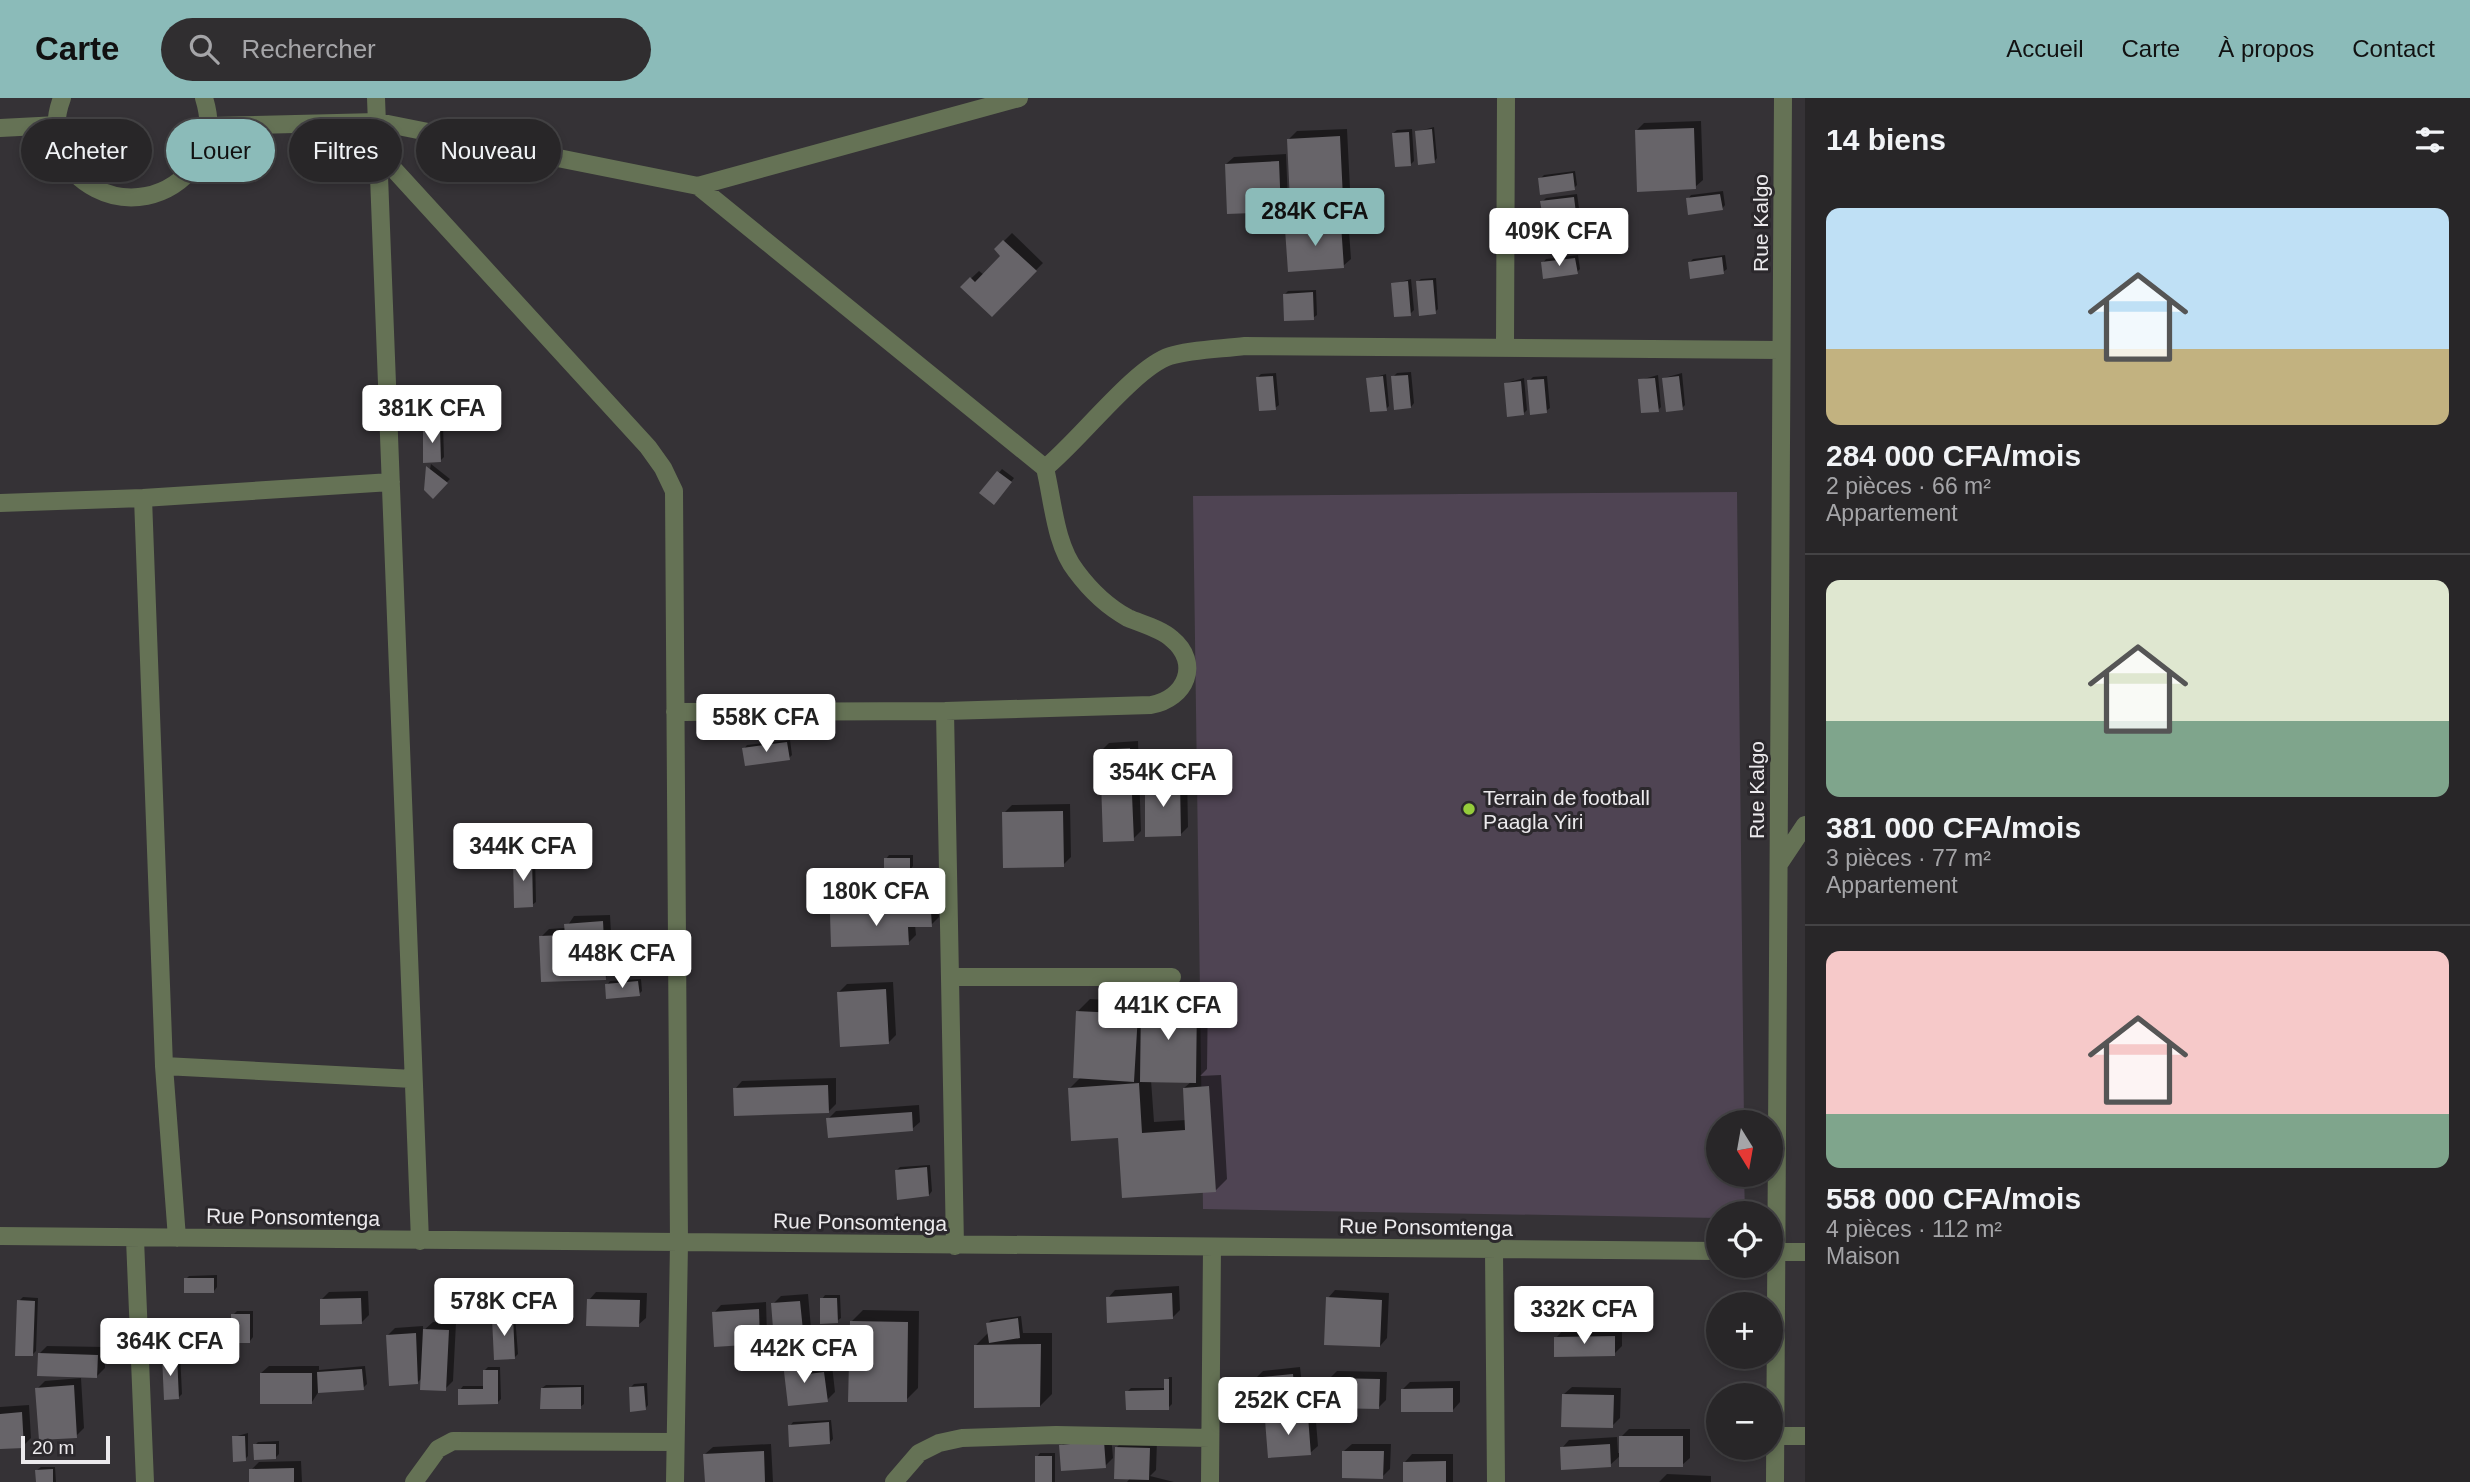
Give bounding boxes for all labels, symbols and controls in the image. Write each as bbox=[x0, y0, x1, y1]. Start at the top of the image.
search box bbox=[161, 18, 651, 81]
text: Carte bbox=[35, 30, 119, 67]
icon: search bbox=[185, 30, 223, 68]
text: Rechercher bbox=[241, 34, 376, 64]
text: Accueil bbox=[2006, 35, 2084, 62]
text: Carte bbox=[2122, 35, 2180, 62]
text: À propos bbox=[2218, 35, 2314, 62]
text: Contact bbox=[2352, 35, 2435, 62]
chip: Acheter bbox=[21, 119, 152, 182]
chip: Louer bbox=[166, 119, 275, 182]
chip: Filtres bbox=[289, 119, 402, 182]
chip: Nouveau bbox=[416, 119, 561, 182]
icon: filters bbox=[2411, 121, 2449, 159]
text: 14 biens bbox=[1826, 123, 1946, 156]
street label: Rue Kalgo bbox=[1749, 174, 1772, 272]
pin: 284K CFA bbox=[1243, 188, 1387, 248]
text: 284K CFA bbox=[1261, 198, 1369, 224]
pin: 409K CFA bbox=[1487, 208, 1631, 268]
text: 409K CFA bbox=[1505, 218, 1613, 244]
icon: home bbox=[2075, 254, 2201, 380]
pin: 381K CFA bbox=[360, 386, 504, 445]
text: 381K CFA bbox=[378, 395, 486, 421]
text: 284 000 CFA/mois bbox=[1826, 439, 2081, 472]
text: 2 pièces · 66 m² bbox=[1826, 473, 1991, 499]
text: Appartement bbox=[1826, 500, 1958, 526]
icon: home bbox=[2075, 626, 2201, 752]
pin: 558K CFA bbox=[694, 694, 838, 754]
text: 558K CFA bbox=[712, 704, 820, 730]
street label: Rue Kalgo bbox=[1745, 741, 1768, 839]
pin: 354K CFA bbox=[1091, 750, 1235, 809]
text: 354K CFA bbox=[1109, 759, 1217, 785]
place label: Terrain de football Paagla Yiri bbox=[1483, 786, 1650, 833]
marker: Terrain de football Paagla Yiri bbox=[1461, 801, 1477, 817]
text: 381 000 CFA/mois bbox=[1826, 811, 2081, 844]
pin: 344K CFA bbox=[451, 824, 595, 883]
text: 344K CFA bbox=[469, 833, 577, 859]
text: 3 pièces · 77 m² bbox=[1826, 845, 1991, 871]
pin: 180K CFA bbox=[804, 868, 948, 928]
text: Appartement bbox=[1826, 872, 1958, 898]
text: 180K CFA bbox=[822, 878, 930, 904]
pin: 448K CFA bbox=[550, 930, 694, 990]
text: 448K CFA bbox=[568, 940, 676, 966]
pin: 441K CFA bbox=[1096, 982, 1240, 1042]
text: 441K CFA bbox=[1114, 992, 1222, 1018]
icon: home bbox=[2075, 997, 2201, 1123]
north arrow bbox=[1706, 1110, 1783, 1186]
map controls bbox=[1706, 1110, 1783, 1460]
text: 558 000 CFA/mois bbox=[1826, 1182, 2081, 1215]
button: locate bbox=[1706, 1201, 1783, 1278]
street label: Rue Ponsomtenga bbox=[206, 1204, 380, 1230]
street label: Rue Ponsomtenga bbox=[773, 1209, 947, 1235]
street label: Rue Ponsomtenga bbox=[1339, 1214, 1513, 1240]
text: 4 pièces · 112 m² bbox=[1826, 1216, 2002, 1242]
text: Maison bbox=[1826, 1243, 1900, 1269]
pin: 578K CFA bbox=[432, 1278, 576, 1338]
pin: 332K CFA bbox=[1512, 1286, 1656, 1346]
text: 578K CFA bbox=[450, 1288, 558, 1314]
button: + bbox=[1706, 1292, 1783, 1369]
text: 332K CFA bbox=[1530, 1296, 1638, 1322]
pin: 364K CFA bbox=[98, 1318, 242, 1378]
pin: 442K CFA bbox=[732, 1326, 876, 1385]
text: 364K CFA bbox=[116, 1328, 224, 1354]
text: 442K CFA bbox=[750, 1335, 858, 1361]
pin: 252K CFA bbox=[1216, 1378, 1360, 1437]
button: − bbox=[1706, 1383, 1783, 1460]
text: 252K CFA bbox=[1234, 1387, 1342, 1413]
scale bar bbox=[21, 1433, 110, 1465]
text: 20 m bbox=[32, 1437, 74, 1458]

